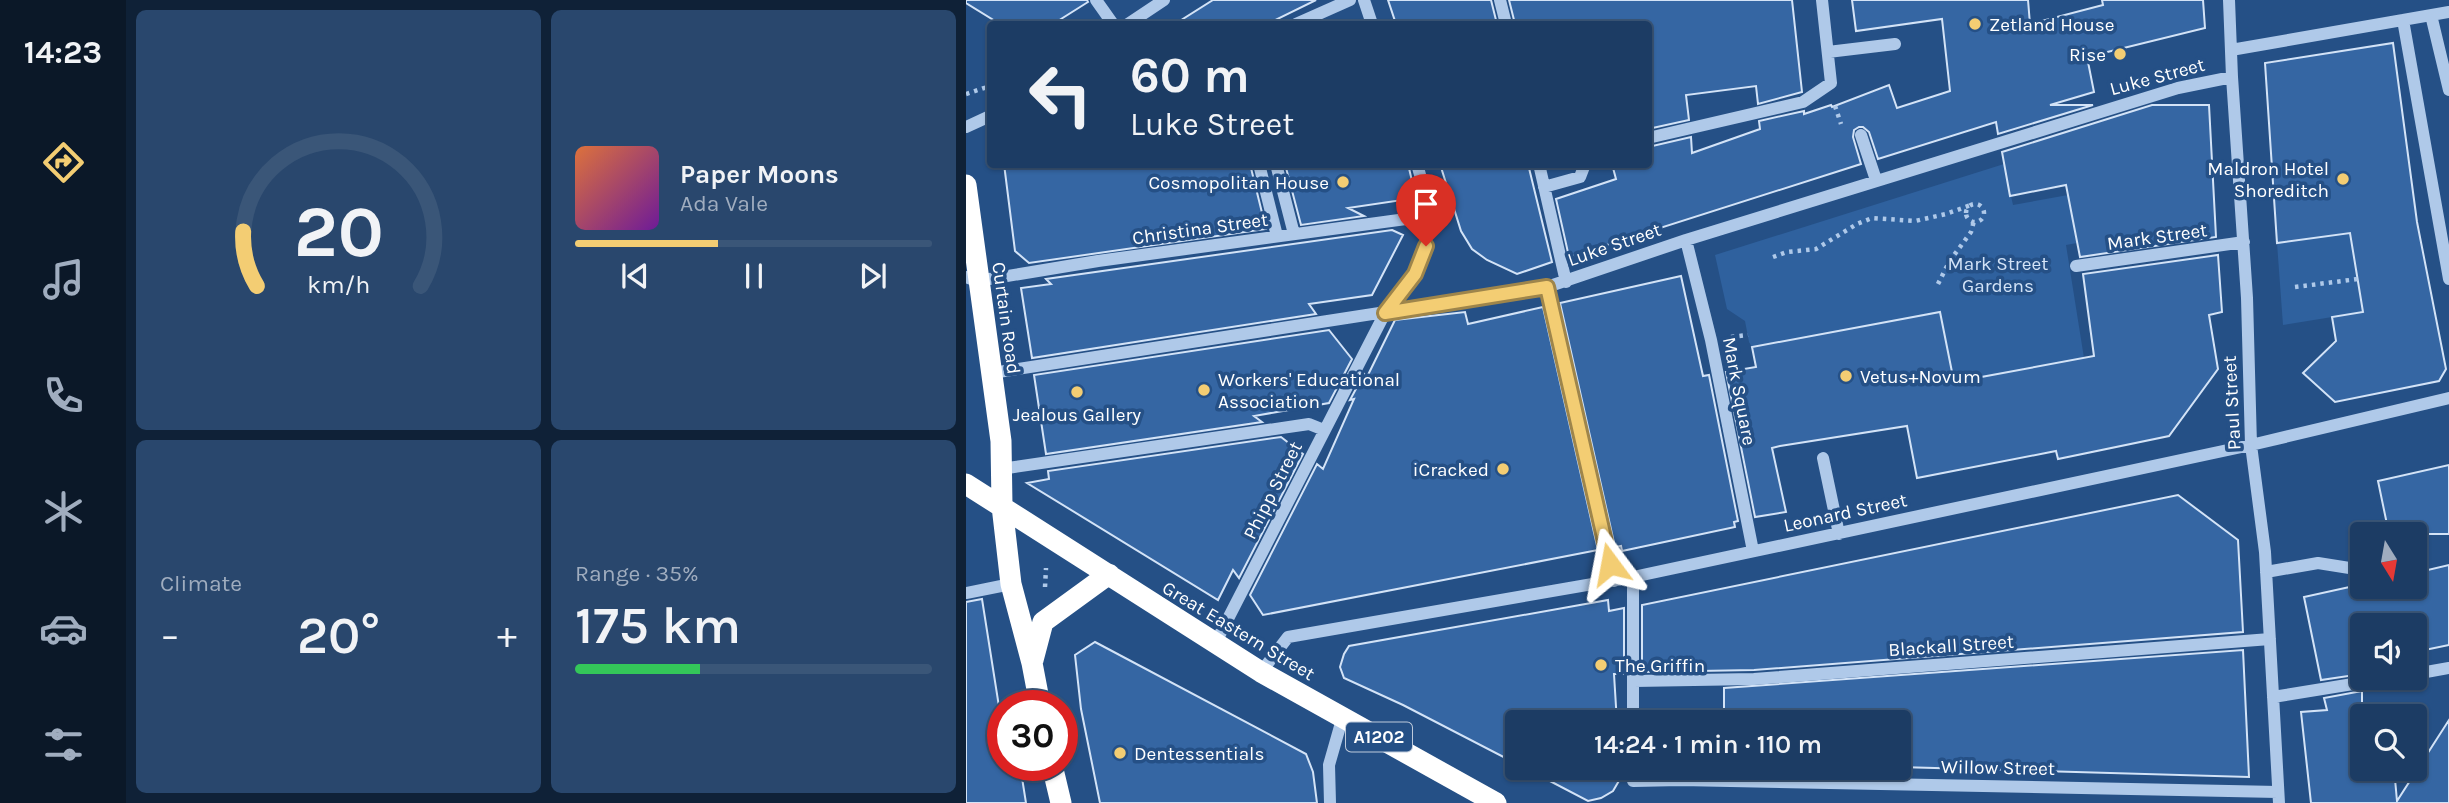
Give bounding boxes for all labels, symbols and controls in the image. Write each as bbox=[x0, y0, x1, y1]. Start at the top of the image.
place label: Zetland House bbox=[1989, 14, 2115, 36]
marker: Zetland House bbox=[1967, 16, 1983, 32]
text: 14:23 bbox=[24, 34, 102, 71]
place label: Rise bbox=[2069, 44, 2106, 66]
marker: Rise bbox=[2112, 46, 2128, 62]
text: 60 m bbox=[1130, 47, 1250, 104]
icon: left bbox=[1015, 49, 1106, 140]
street label: Luke Street bbox=[2107, 54, 2207, 100]
text: Luke Street bbox=[1130, 106, 1294, 143]
icon: directions bbox=[39, 138, 88, 187]
place label: Maldron Hotel Shoreditch bbox=[2207, 158, 2329, 202]
text: Paper Moons bbox=[680, 159, 839, 190]
marker: Maldron Hotel Shoreditch bbox=[2335, 171, 2351, 187]
place label: Cosmopolitan House bbox=[1148, 172, 1329, 194]
marker: Cosmopolitan House bbox=[1335, 174, 1351, 190]
pin bbox=[1396, 174, 1456, 246]
icon: arrive bbox=[1407, 185, 1445, 223]
text: 20 bbox=[293, 190, 384, 275]
text: Ada Vale bbox=[680, 190, 768, 217]
street label: Christina Street bbox=[1131, 209, 1270, 249]
street label: Luke Street bbox=[1565, 219, 1664, 271]
street label: Mark Street bbox=[2106, 219, 2209, 255]
park label: Mark Street Gardens bbox=[1948, 253, 2048, 297]
icon: music bbox=[39, 255, 88, 304]
icon: previous bbox=[616, 257, 654, 295]
icon: pause bbox=[735, 257, 773, 295]
icon: next bbox=[854, 257, 892, 295]
street label: Curtain Road bbox=[987, 261, 1025, 376]
text: km/h bbox=[307, 270, 370, 299]
street label: Mark Square bbox=[1718, 335, 1760, 447]
street label: Paul Street bbox=[2219, 355, 2245, 451]
place label: Vetus+Novum bbox=[1860, 366, 1981, 388]
marker: Vetus+Novum bbox=[1838, 368, 1854, 384]
place label: Workers' Educational Association bbox=[1218, 369, 1400, 413]
icon: phone bbox=[39, 371, 88, 420]
marker: Workers' Educational Association bbox=[1196, 382, 1212, 398]
marker: Jealous Gallery bbox=[1069, 384, 1085, 400]
place label: Jealous Gallery bbox=[1013, 404, 1141, 426]
street label: Phipp Street bbox=[1239, 438, 1307, 543]
place label: iCracked bbox=[1413, 459, 1489, 481]
marker: iCracked bbox=[1495, 461, 1511, 477]
icon: climate bbox=[39, 487, 88, 536]
street label: Leonard Street bbox=[1781, 489, 1909, 537]
north arrow bbox=[2350, 522, 2427, 598]
map controls bbox=[2350, 522, 2427, 781]
position arrow bbox=[1573, 527, 1647, 601]
text: Range · 35% bbox=[575, 560, 699, 587]
text: Climate bbox=[160, 570, 242, 597]
street label: Great Eastern Street bbox=[1158, 577, 1319, 685]
text: 175 km bbox=[575, 595, 741, 656]
icon: car bbox=[39, 604, 88, 653]
text: 20° bbox=[297, 605, 380, 666]
text: − bbox=[160, 613, 180, 658]
text: + bbox=[497, 613, 517, 658]
button: sound bbox=[2350, 613, 2427, 690]
street label: Blackall Street bbox=[1888, 631, 2015, 661]
place label: The Griffin bbox=[1615, 655, 1705, 677]
marker: The Griffin bbox=[1593, 657, 1609, 673]
speed limit sign: 30 bbox=[987, 690, 1078, 781]
button: search bbox=[2350, 704, 2427, 781]
icon: filters bbox=[39, 720, 88, 769]
road number: A1202 bbox=[1346, 722, 1412, 752]
text: 14:24 · 1 min · 110 m bbox=[1594, 729, 1822, 760]
place label: Dentessentials bbox=[1134, 743, 1264, 765]
marker: Dentessentials bbox=[1112, 745, 1128, 761]
street label: Willow Street bbox=[1941, 756, 2055, 780]

